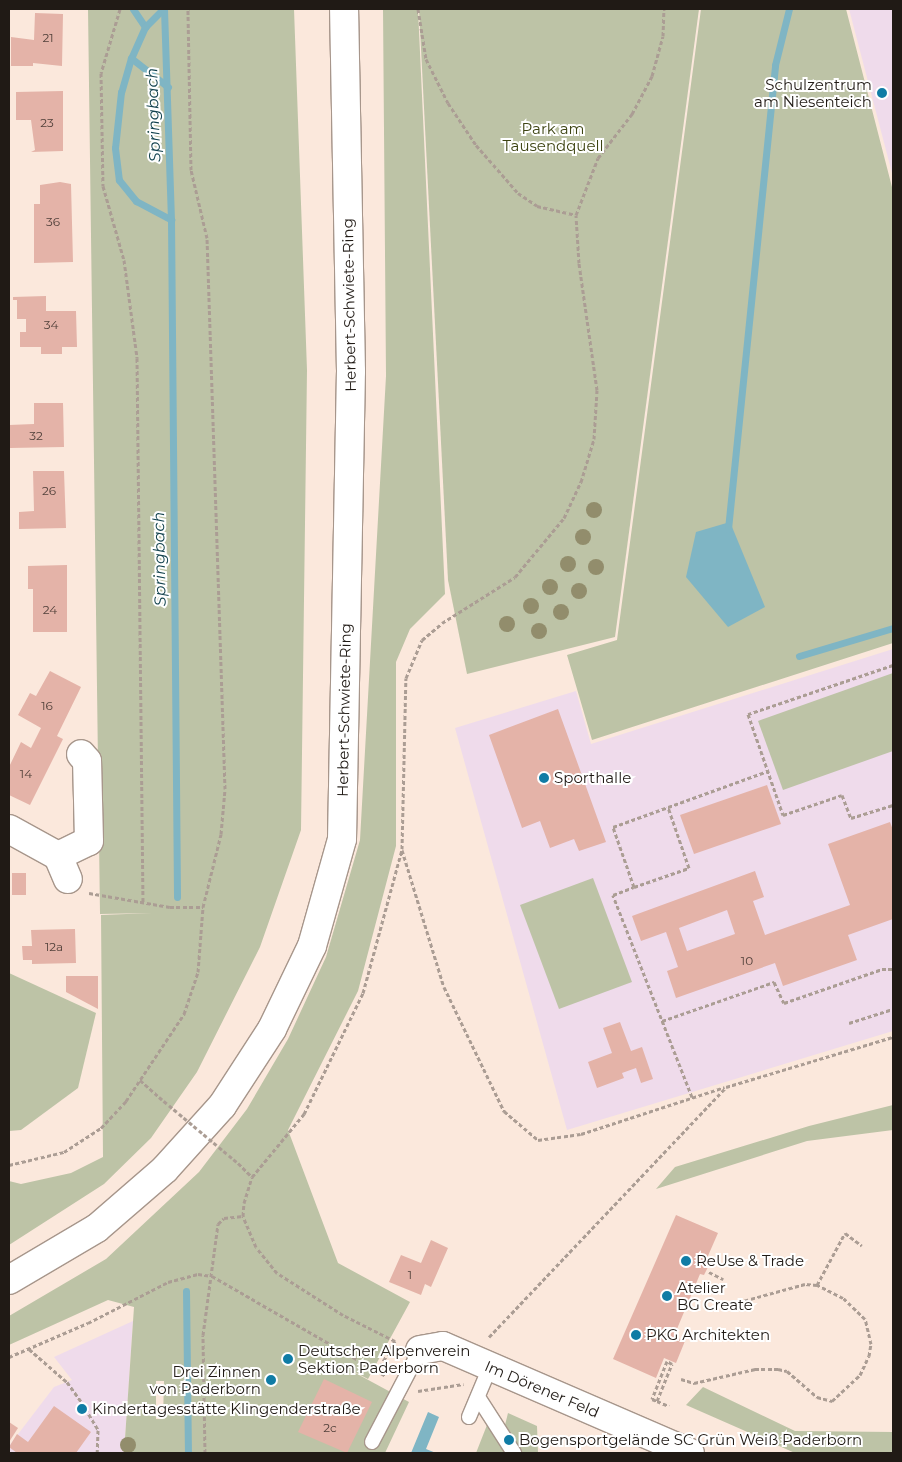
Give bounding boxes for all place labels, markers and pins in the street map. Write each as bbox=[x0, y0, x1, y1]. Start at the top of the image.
place label: Schulzentrum am Niesenteich bbox=[754, 75, 872, 110]
marker: Schulzentrum am Niesenteich bbox=[876, 87, 888, 99]
place label: Sporthalle bbox=[554, 769, 631, 787]
marker: Sporthalle bbox=[538, 772, 550, 784]
place label: ReUse & Trade bbox=[696, 1252, 804, 1270]
marker: ReUse & Trade bbox=[680, 1255, 692, 1267]
place label: Atelier BG Create bbox=[677, 1278, 753, 1313]
marker: Atelier BG Create bbox=[661, 1290, 673, 1302]
place label: PKG Architekten bbox=[646, 1326, 770, 1344]
marker: PKG Architekten bbox=[630, 1329, 642, 1341]
place label: Deutscher Alpenverein Sektion Paderborn bbox=[298, 1341, 470, 1376]
marker: Deutscher Alpenverein Sektion Paderborn bbox=[282, 1353, 294, 1365]
place label: Drei Zinnen von Paderborn bbox=[149, 1362, 261, 1397]
marker: Drei Zinnen von Paderborn bbox=[265, 1374, 277, 1386]
place label: Kindertagesstätte Klingenderstraße bbox=[92, 1400, 361, 1418]
marker: Kindertagesstätte Klingenderstraße bbox=[76, 1403, 88, 1415]
place label: Bogensportgelände SC Grün Weiß Paderborn bbox=[519, 1431, 862, 1449]
marker: Bogensportgelände SC Grün Weiß Paderborn bbox=[503, 1434, 515, 1446]

